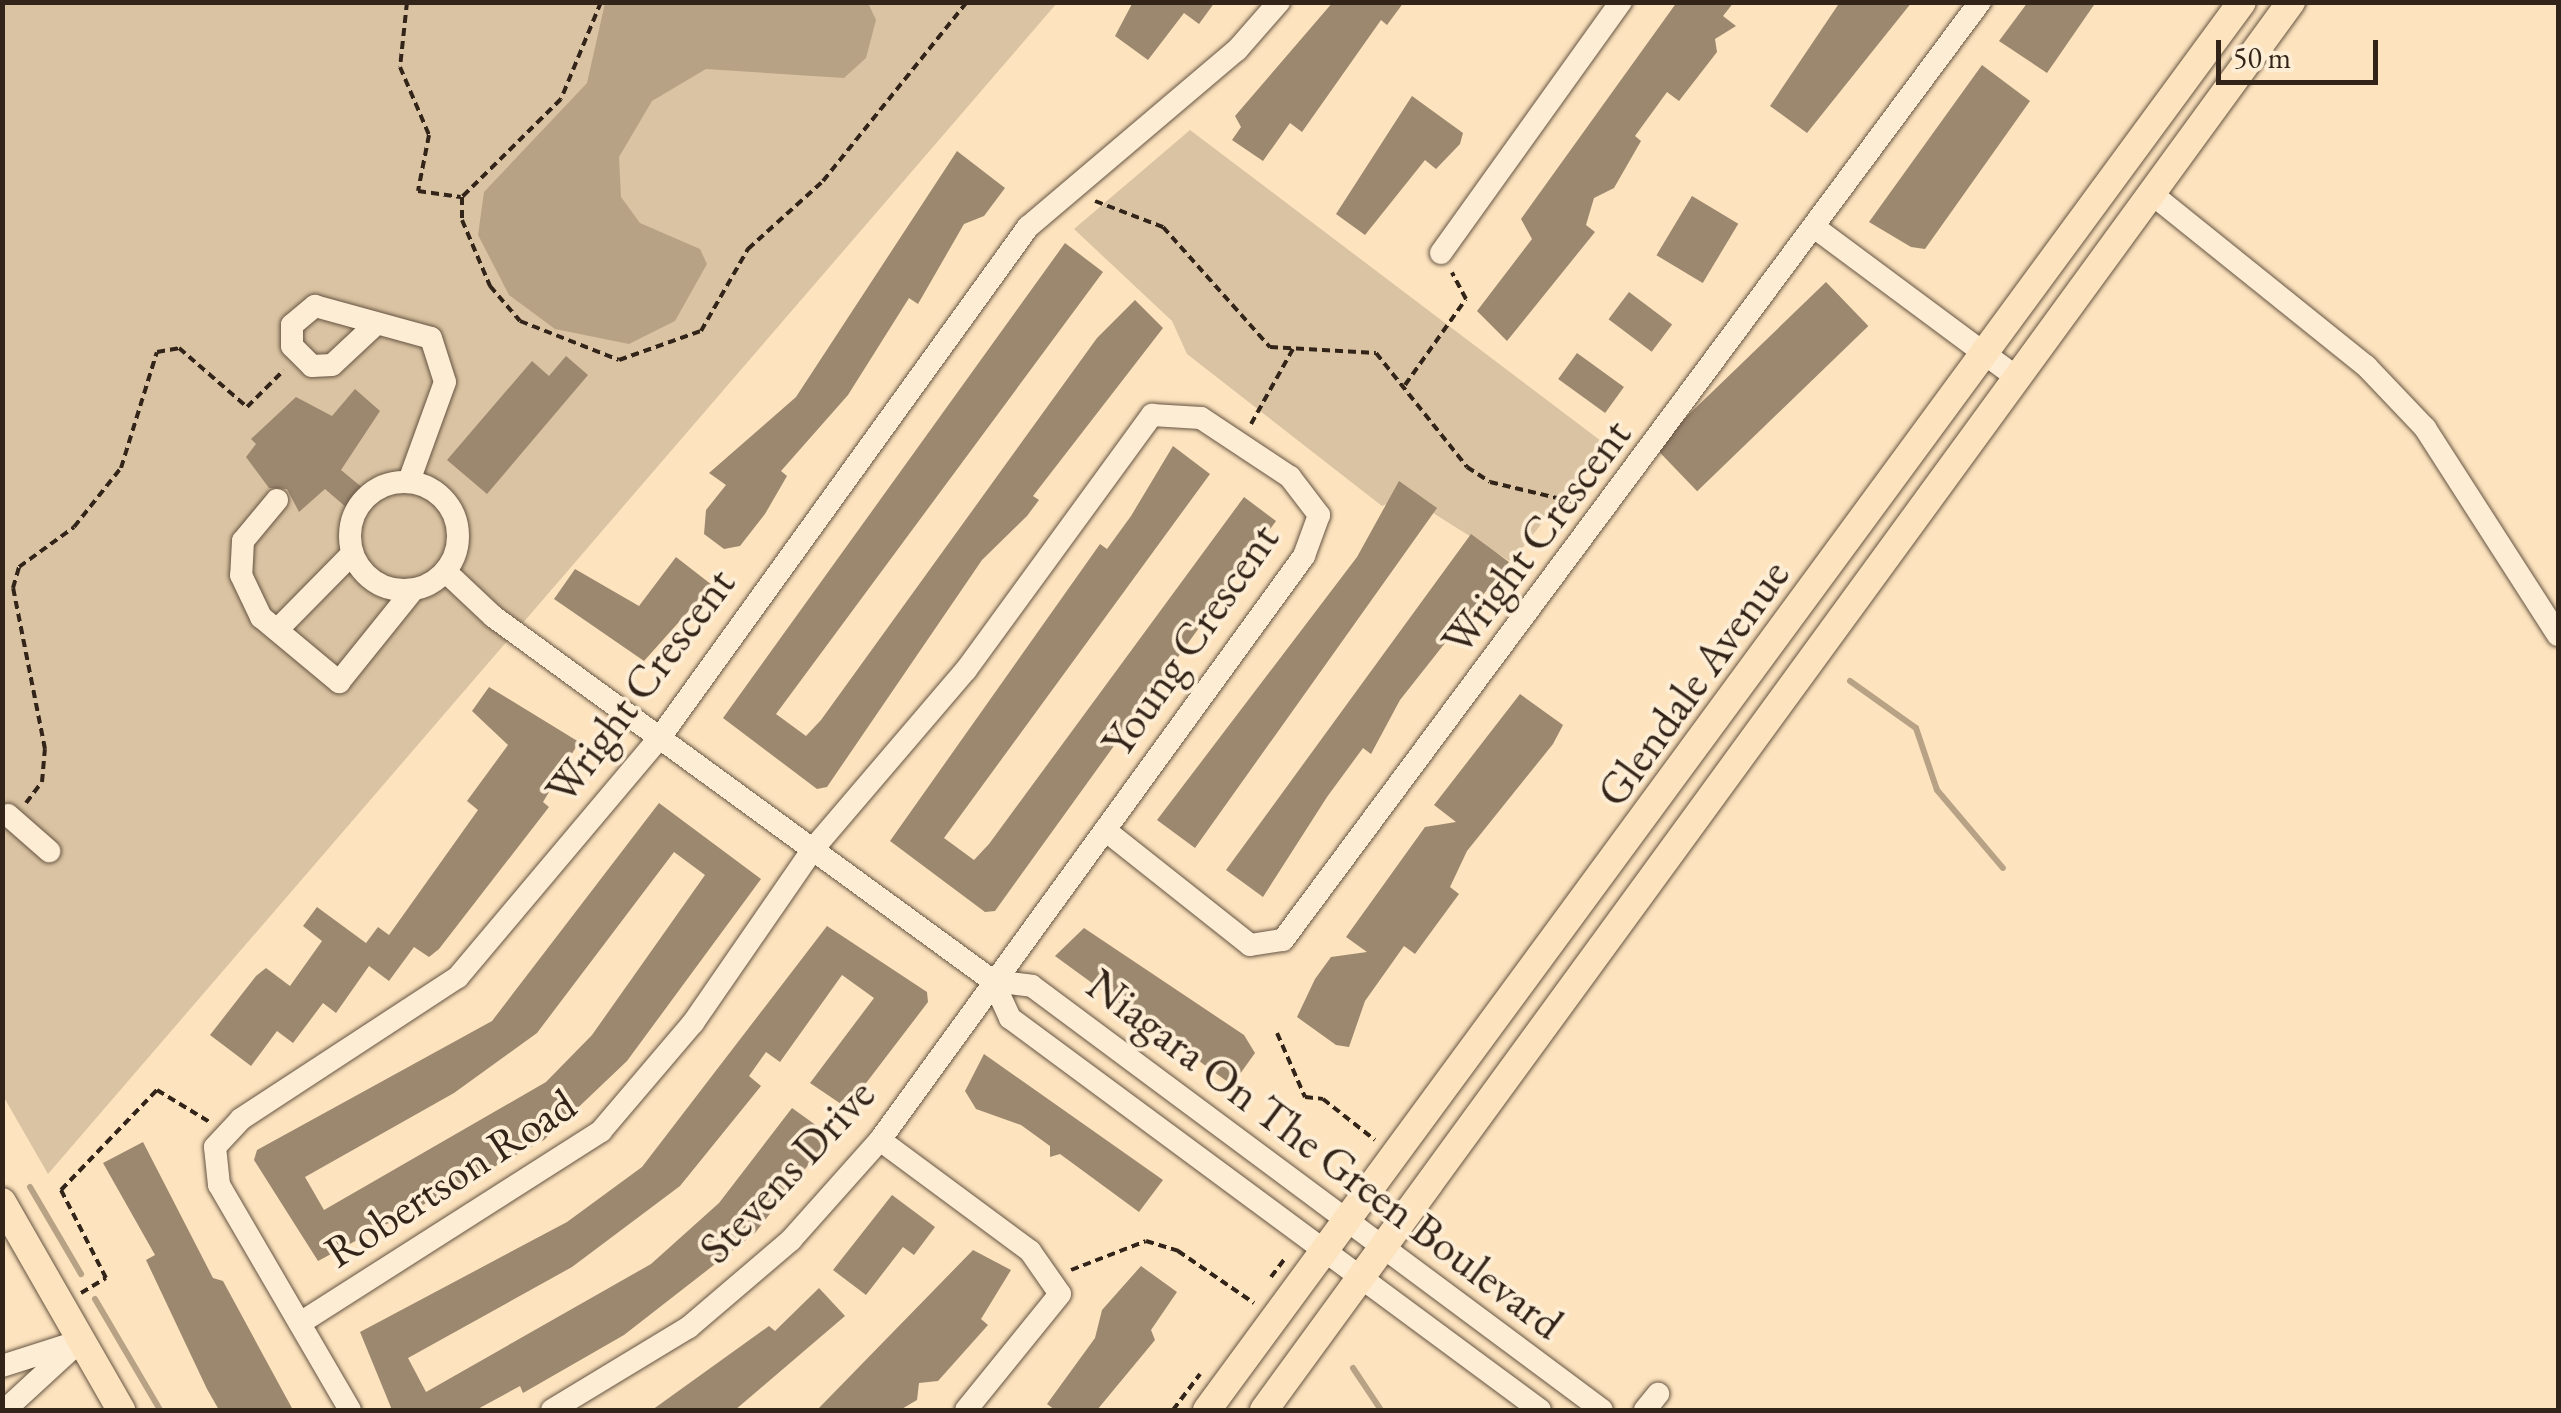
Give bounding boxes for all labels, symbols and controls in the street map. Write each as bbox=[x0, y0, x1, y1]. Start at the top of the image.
scale bar bbox=[2221, 20, 2384, 82]
text: 50 m bbox=[2233, 38, 2291, 77]
street label: Wright Crescent bbox=[1430, 409, 1642, 665]
street label: Young Crescent bbox=[1090, 513, 1290, 767]
street label: Glendale Avenue bbox=[1585, 549, 1801, 817]
street label: Wright Crescent bbox=[534, 558, 746, 814]
street label: Niagara On The Green Boulevard bbox=[1076, 957, 1574, 1351]
street label: Stevens Drive bbox=[688, 1068, 886, 1274]
street label: Robertson Road bbox=[315, 1077, 585, 1279]

